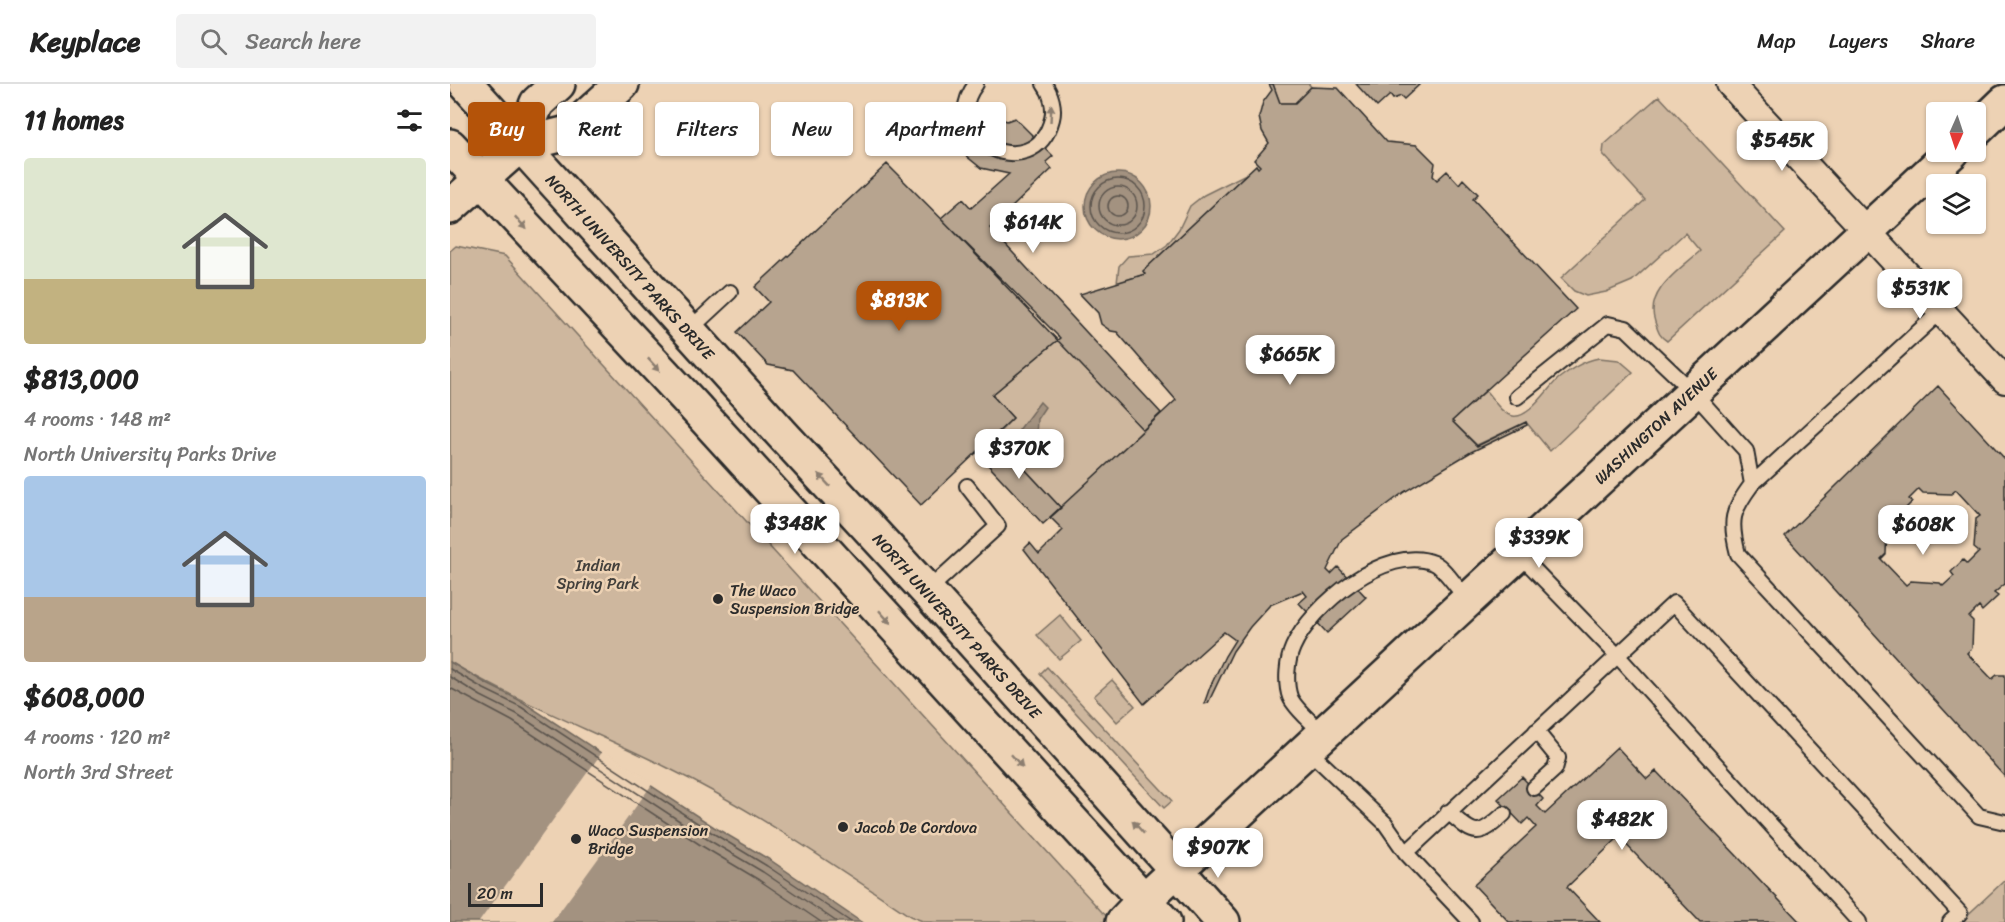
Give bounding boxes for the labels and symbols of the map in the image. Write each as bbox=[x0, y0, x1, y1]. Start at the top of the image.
north arrow bbox=[1926, 102, 1986, 162]
one-way arrow bbox=[1047, 103, 1056, 122]
pin: $545K bbox=[1740, 121, 1824, 172]
street label: NORTH UNIVERSITY PARKS DRIVE bbox=[538, 167, 723, 368]
pin: $614K bbox=[991, 203, 1075, 254]
one-way arrow bbox=[513, 215, 527, 229]
pin: $531K bbox=[1878, 269, 1962, 320]
pin: $813K bbox=[857, 281, 941, 332]
pin: $665K bbox=[1248, 335, 1332, 386]
one-way arrow bbox=[647, 357, 661, 372]
street label: WASHINGTON AVENUE bbox=[1587, 360, 1726, 492]
pin: $370K bbox=[977, 429, 1061, 480]
one-way arrow bbox=[818, 473, 831, 488]
pin: $348K bbox=[753, 504, 837, 555]
pin: $608K bbox=[1881, 505, 1965, 556]
pin: $339K bbox=[1497, 518, 1581, 569]
street label: NORTH UNIVERSITY PARKS DRIVE bbox=[865, 526, 1050, 727]
park label: Indian Spring Park bbox=[556, 551, 640, 598]
place label: The Waco Suspension Bridge bbox=[730, 576, 860, 623]
marker: The Waco Suspension Bridge bbox=[711, 592, 725, 606]
one-way arrow bbox=[878, 609, 892, 623]
one-way arrow bbox=[1010, 753, 1024, 768]
pin: $482K bbox=[1580, 800, 1664, 851]
place label: Jacob De Cordova bbox=[854, 813, 977, 842]
place label: Waco Suspension Bridge bbox=[588, 816, 709, 863]
marker: Jacob De Cordova bbox=[836, 820, 850, 834]
one-way arrow bbox=[1131, 820, 1145, 835]
pin: $907K bbox=[1176, 828, 1260, 879]
marker: Waco Suspension Bridge bbox=[569, 832, 583, 846]
scale bar bbox=[468, 880, 543, 908]

